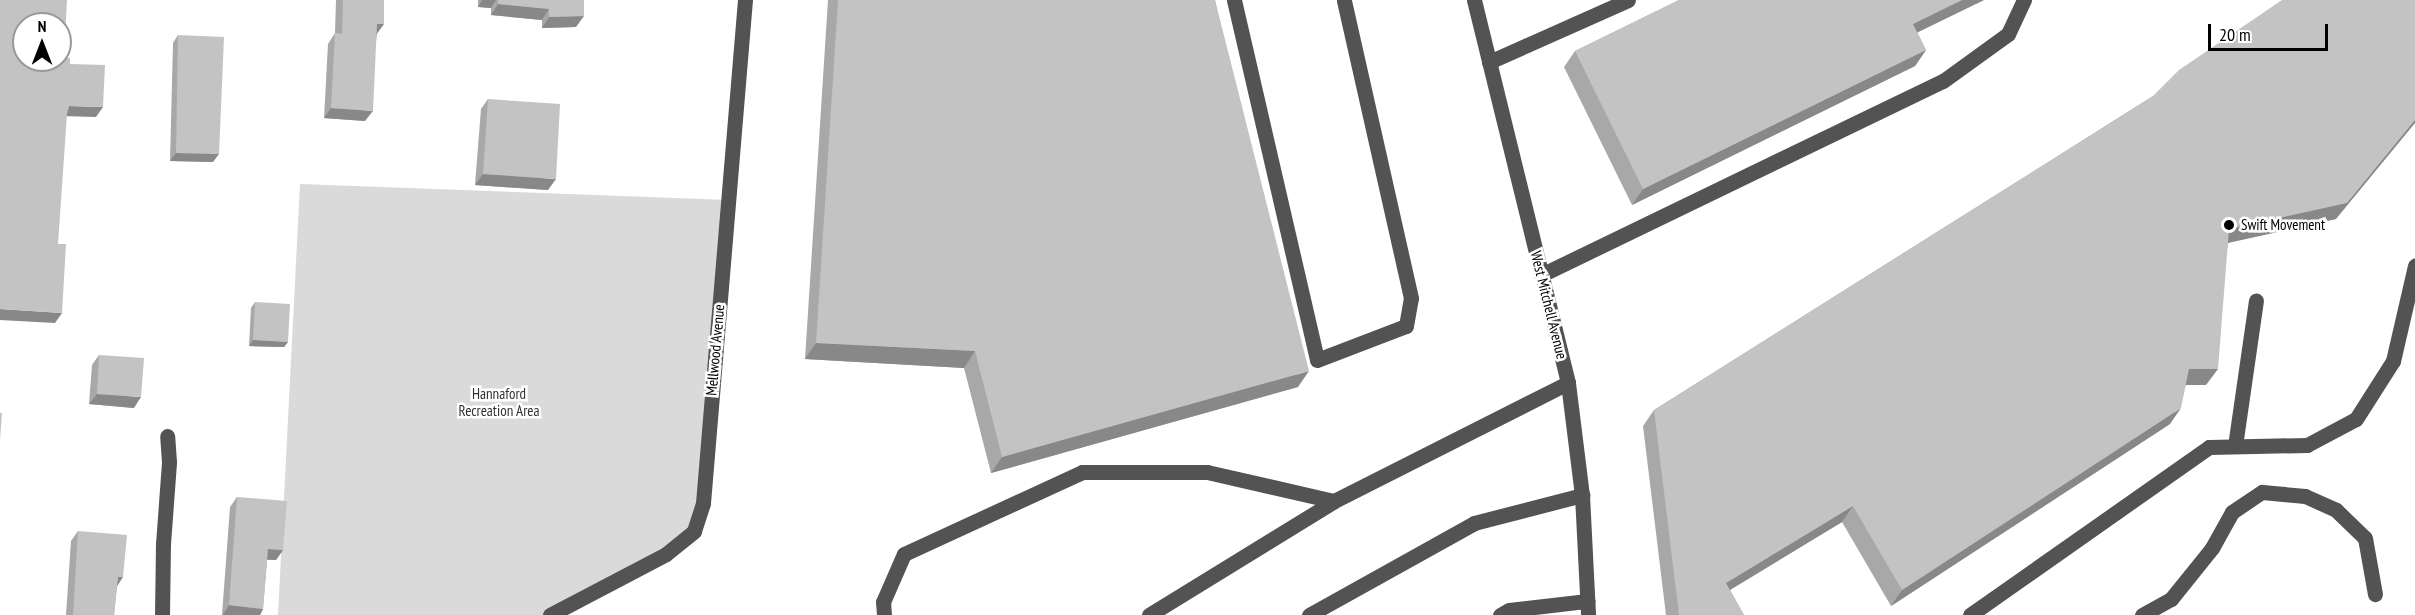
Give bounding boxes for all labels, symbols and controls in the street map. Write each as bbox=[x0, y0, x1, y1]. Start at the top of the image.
north arrow bbox=[12, 12, 72, 72]
scale bar bbox=[2211, 12, 2331, 50]
text: N bbox=[38, 16, 46, 36]
text: 20 m bbox=[2219, 23, 2251, 46]
place label: Swift Movement bbox=[2241, 216, 2325, 234]
marker: Swift Movement bbox=[2222, 218, 2236, 232]
street label: West Mitchell Avenue bbox=[1527, 249, 1571, 361]
street label: Mellwood Avenue bbox=[702, 303, 728, 397]
park label: Hannaford Recreation Area bbox=[458, 384, 540, 419]

